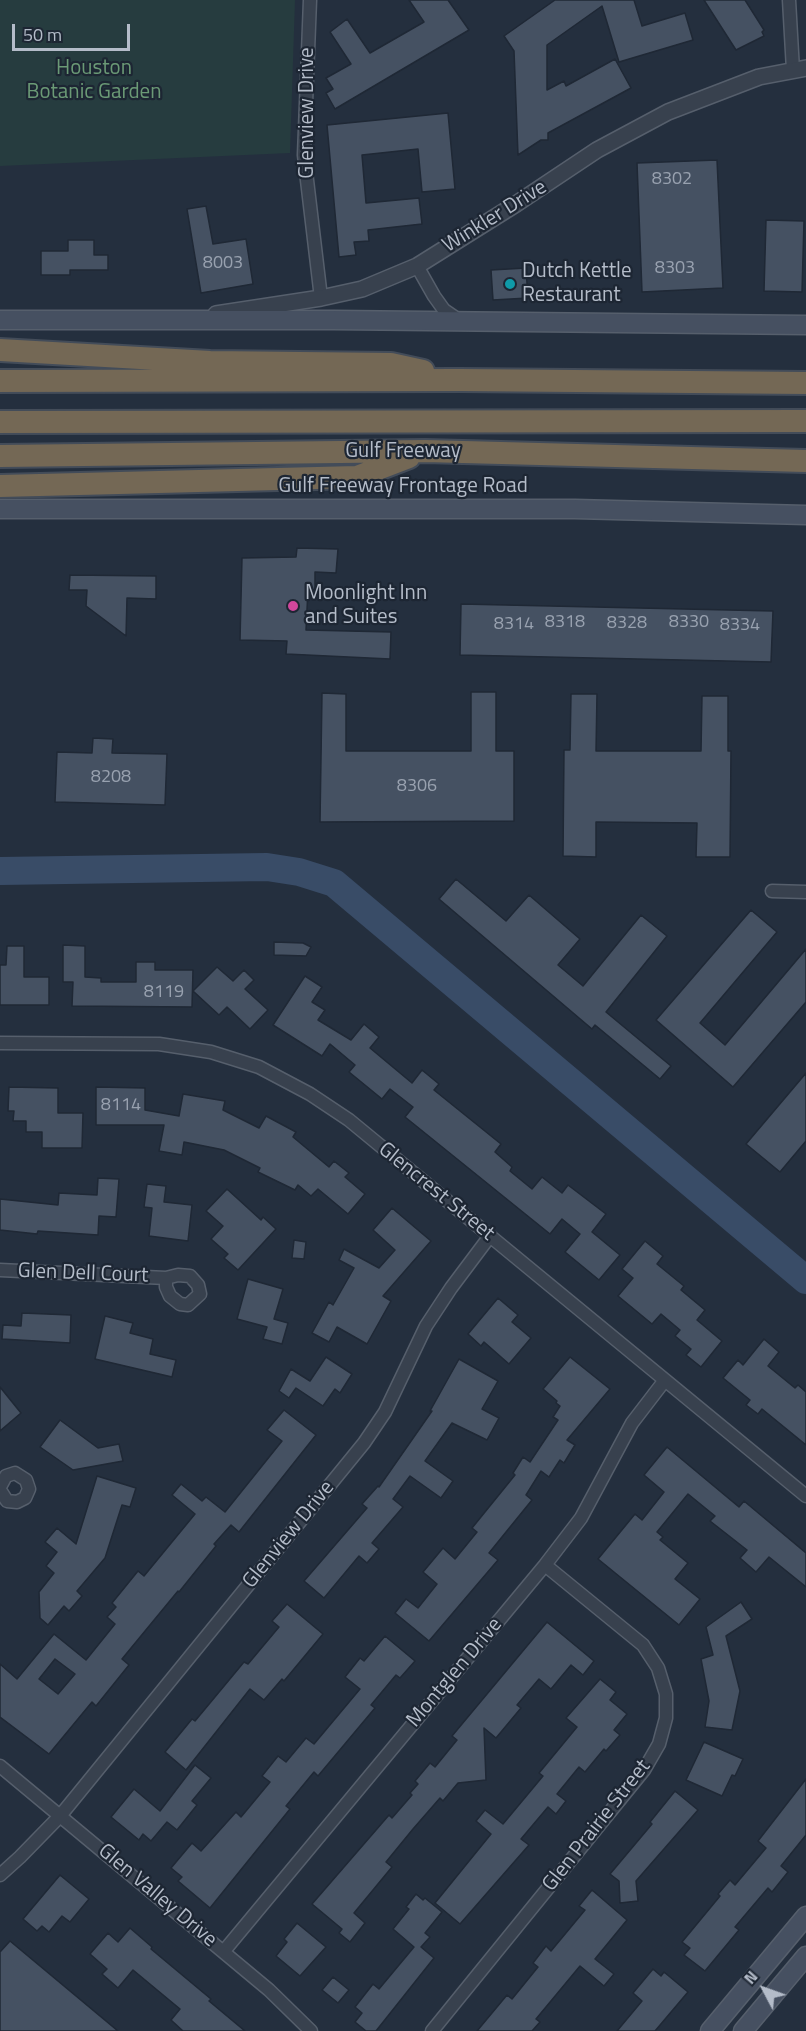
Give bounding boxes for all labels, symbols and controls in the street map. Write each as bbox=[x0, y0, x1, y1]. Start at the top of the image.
scale bar bbox=[15, 12, 134, 50]
text: 50 m bbox=[23, 21, 62, 48]
street label: Glenview Drive bbox=[295, 47, 321, 179]
park label: Houston Botanic Garden bbox=[27, 56, 161, 106]
house number: 8302 bbox=[652, 169, 692, 191]
street label: Winkler Drive bbox=[438, 175, 552, 259]
house number: 8003 bbox=[203, 253, 243, 275]
house number: 8303 bbox=[655, 258, 695, 280]
place label: Dutch Kettle Restaurant bbox=[522, 259, 631, 309]
marker: Dutch Kettle Restaurant bbox=[503, 277, 517, 291]
street label: Gulf Freeway bbox=[345, 439, 461, 465]
street label: Gulf Freeway Frontage Road bbox=[278, 474, 528, 500]
place label: Moonlight Inn and Suites bbox=[305, 581, 427, 631]
marker: Moonlight Inn and Suites bbox=[286, 599, 300, 613]
house number: 8318 bbox=[545, 612, 585, 634]
house number: 8330 bbox=[669, 612, 709, 634]
house number: 8328 bbox=[607, 613, 647, 635]
house number: 8314 bbox=[494, 614, 534, 636]
house number: 8334 bbox=[720, 615, 760, 637]
house number: 8208 bbox=[91, 767, 131, 789]
house number: 8306 bbox=[397, 776, 437, 798]
house number: 8119 bbox=[144, 982, 184, 1004]
house number: 8114 bbox=[101, 1095, 141, 1117]
street label: Glencrest Street bbox=[373, 1137, 499, 1247]
street label: Glen Dell Court bbox=[17, 1259, 149, 1289]
street label: Glenview Drive bbox=[238, 1476, 340, 1594]
street label: Montglen Drive bbox=[402, 1613, 508, 1733]
street label: Glen Prairie Street bbox=[538, 1755, 656, 1897]
street label: Glen Valley Drive bbox=[92, 1839, 222, 1953]
north arrow bbox=[734, 1959, 794, 2019]
text: N bbox=[738, 1965, 763, 1989]

